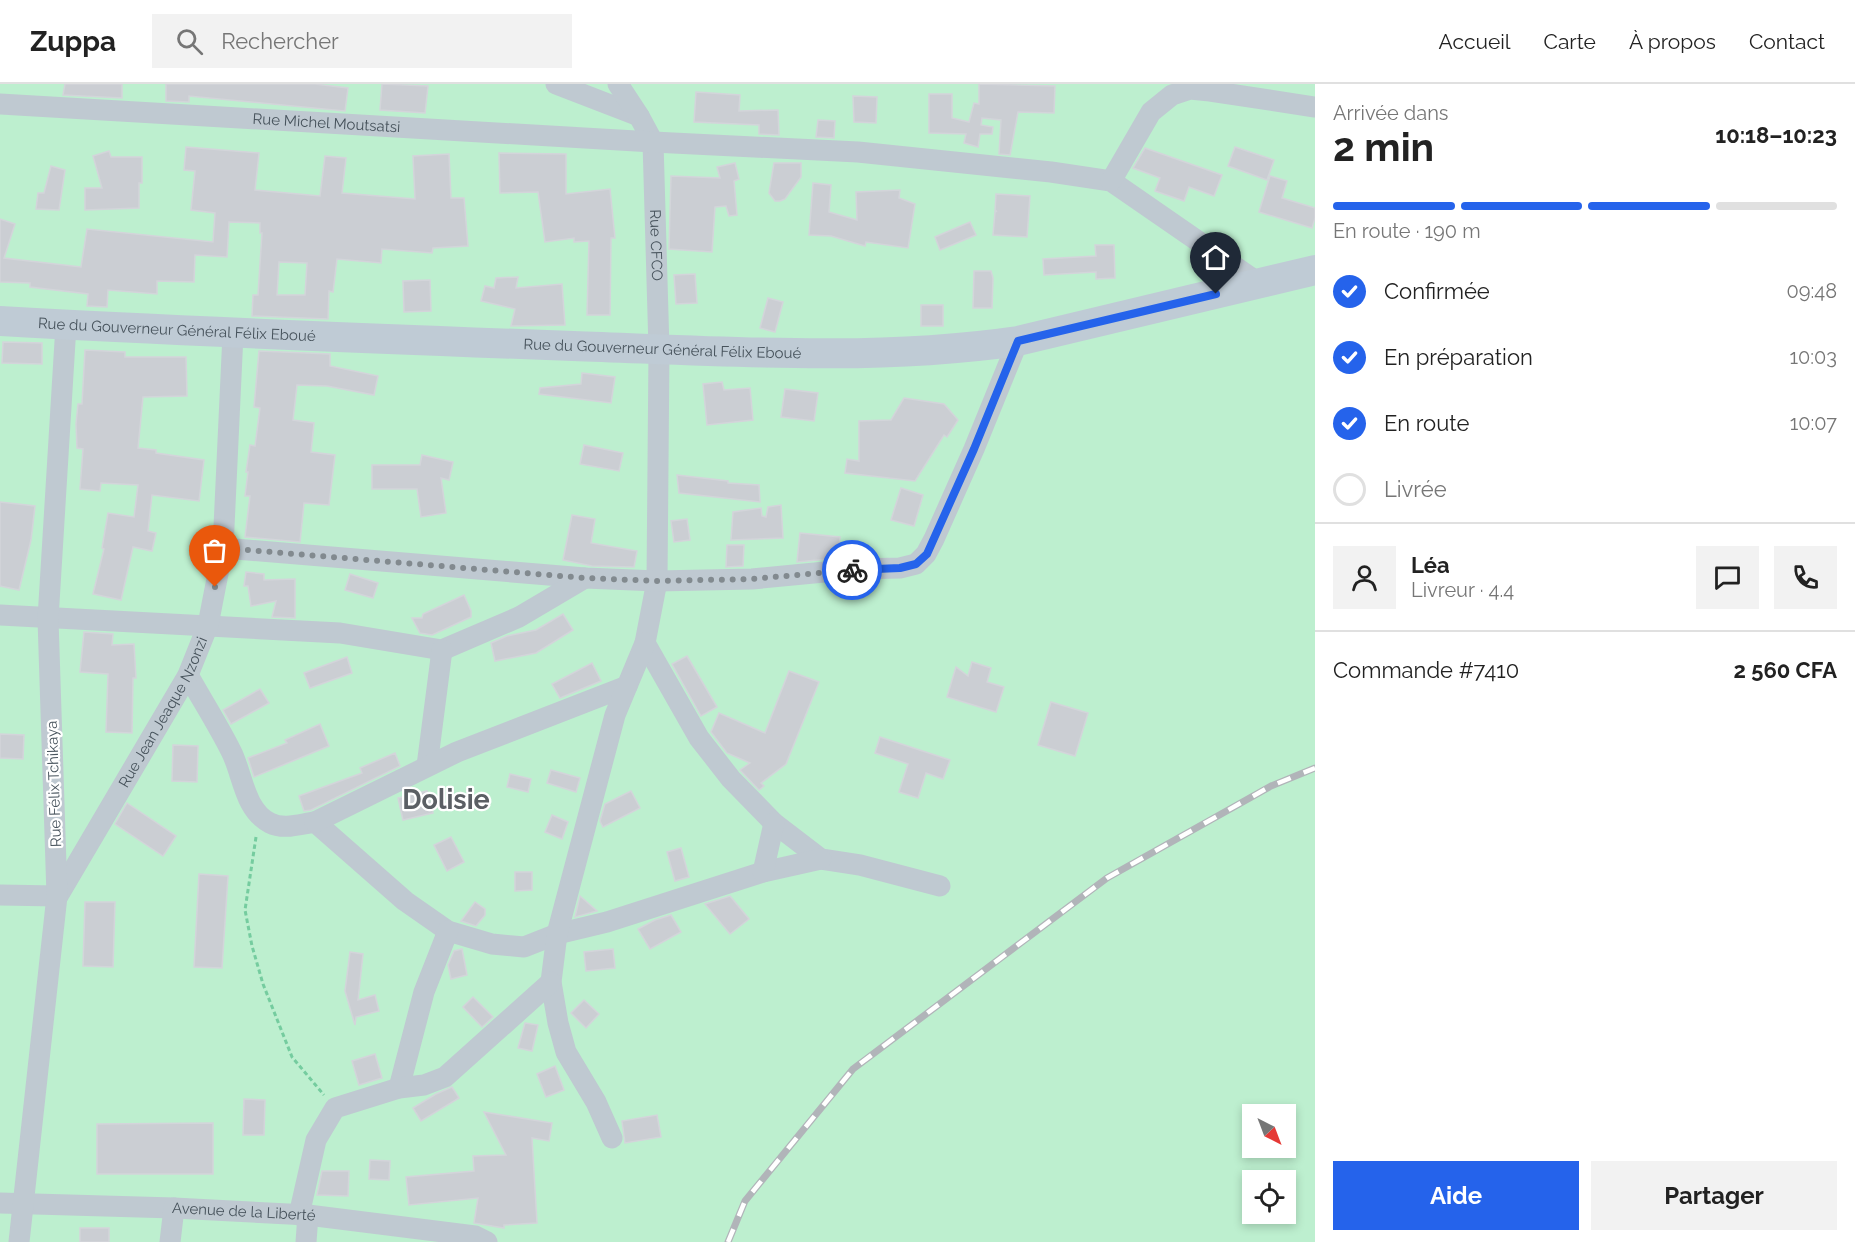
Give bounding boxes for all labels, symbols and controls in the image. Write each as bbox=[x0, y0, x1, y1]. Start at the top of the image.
search box bbox=[152, 14, 572, 68]
text: Zuppa bbox=[30, 25, 116, 58]
icon: search bbox=[173, 25, 206, 58]
text: Rechercher bbox=[221, 28, 339, 54]
text: Accueil bbox=[1439, 29, 1511, 54]
text: Carte bbox=[1544, 29, 1596, 54]
text: À propos bbox=[1629, 29, 1716, 54]
text: Contact bbox=[1749, 29, 1825, 54]
text: Arrivée dans bbox=[1333, 101, 1448, 125]
street label: Rue Michel Moutsatsi bbox=[252, 110, 401, 136]
text: 10:18–10:23 bbox=[1715, 122, 1837, 148]
text: 2 min bbox=[1333, 124, 1434, 170]
street label: Rue CFCO bbox=[646, 209, 666, 281]
text: En route · 190 m bbox=[1333, 219, 1481, 243]
pin bbox=[1190, 232, 1241, 294]
icon: home bbox=[1199, 241, 1232, 274]
icon: check bbox=[1333, 275, 1366, 308]
text: Confirmée bbox=[1384, 278, 1490, 304]
text: 09:48 bbox=[1787, 279, 1837, 303]
street label: Rue du Gouverneur Général Félix Eboué bbox=[37, 314, 316, 345]
street label: Rue du Gouverneur Général Félix Eboué bbox=[523, 335, 802, 362]
icon: check bbox=[1333, 341, 1366, 374]
text: En préparation bbox=[1384, 344, 1533, 370]
text: 10:03 bbox=[1790, 345, 1837, 369]
icon: check bbox=[1333, 407, 1366, 440]
text: En route bbox=[1384, 410, 1469, 436]
text: 10:07 bbox=[1790, 411, 1837, 435]
text: Livrée bbox=[1384, 476, 1447, 502]
pin bbox=[189, 525, 240, 587]
icon: bag bbox=[198, 534, 231, 567]
courier bbox=[822, 540, 882, 600]
button: person bbox=[1333, 546, 1396, 609]
button: chat bbox=[1696, 546, 1759, 609]
button: phone bbox=[1774, 546, 1837, 609]
text: Léa bbox=[1411, 552, 1450, 578]
icon: bike bbox=[836, 554, 869, 587]
text: Livreur · 4.4 bbox=[1411, 578, 1514, 602]
street label: Rue Jean Jeaque Nzonzi bbox=[115, 634, 211, 791]
text: Commande #7410 bbox=[1333, 657, 1519, 683]
text: 2 560 CFA bbox=[1734, 657, 1837, 683]
street label: Rue Félix Tchikaya bbox=[43, 721, 65, 847]
district label: Dolisie bbox=[402, 784, 490, 815]
north arrow bbox=[1242, 1104, 1296, 1158]
map controls bbox=[1242, 1104, 1296, 1224]
button: Aide bbox=[1333, 1161, 1579, 1230]
button: Partager bbox=[1591, 1161, 1837, 1230]
button: locate bbox=[1242, 1170, 1296, 1224]
street label: Avenue de la Liberté bbox=[172, 1199, 317, 1225]

